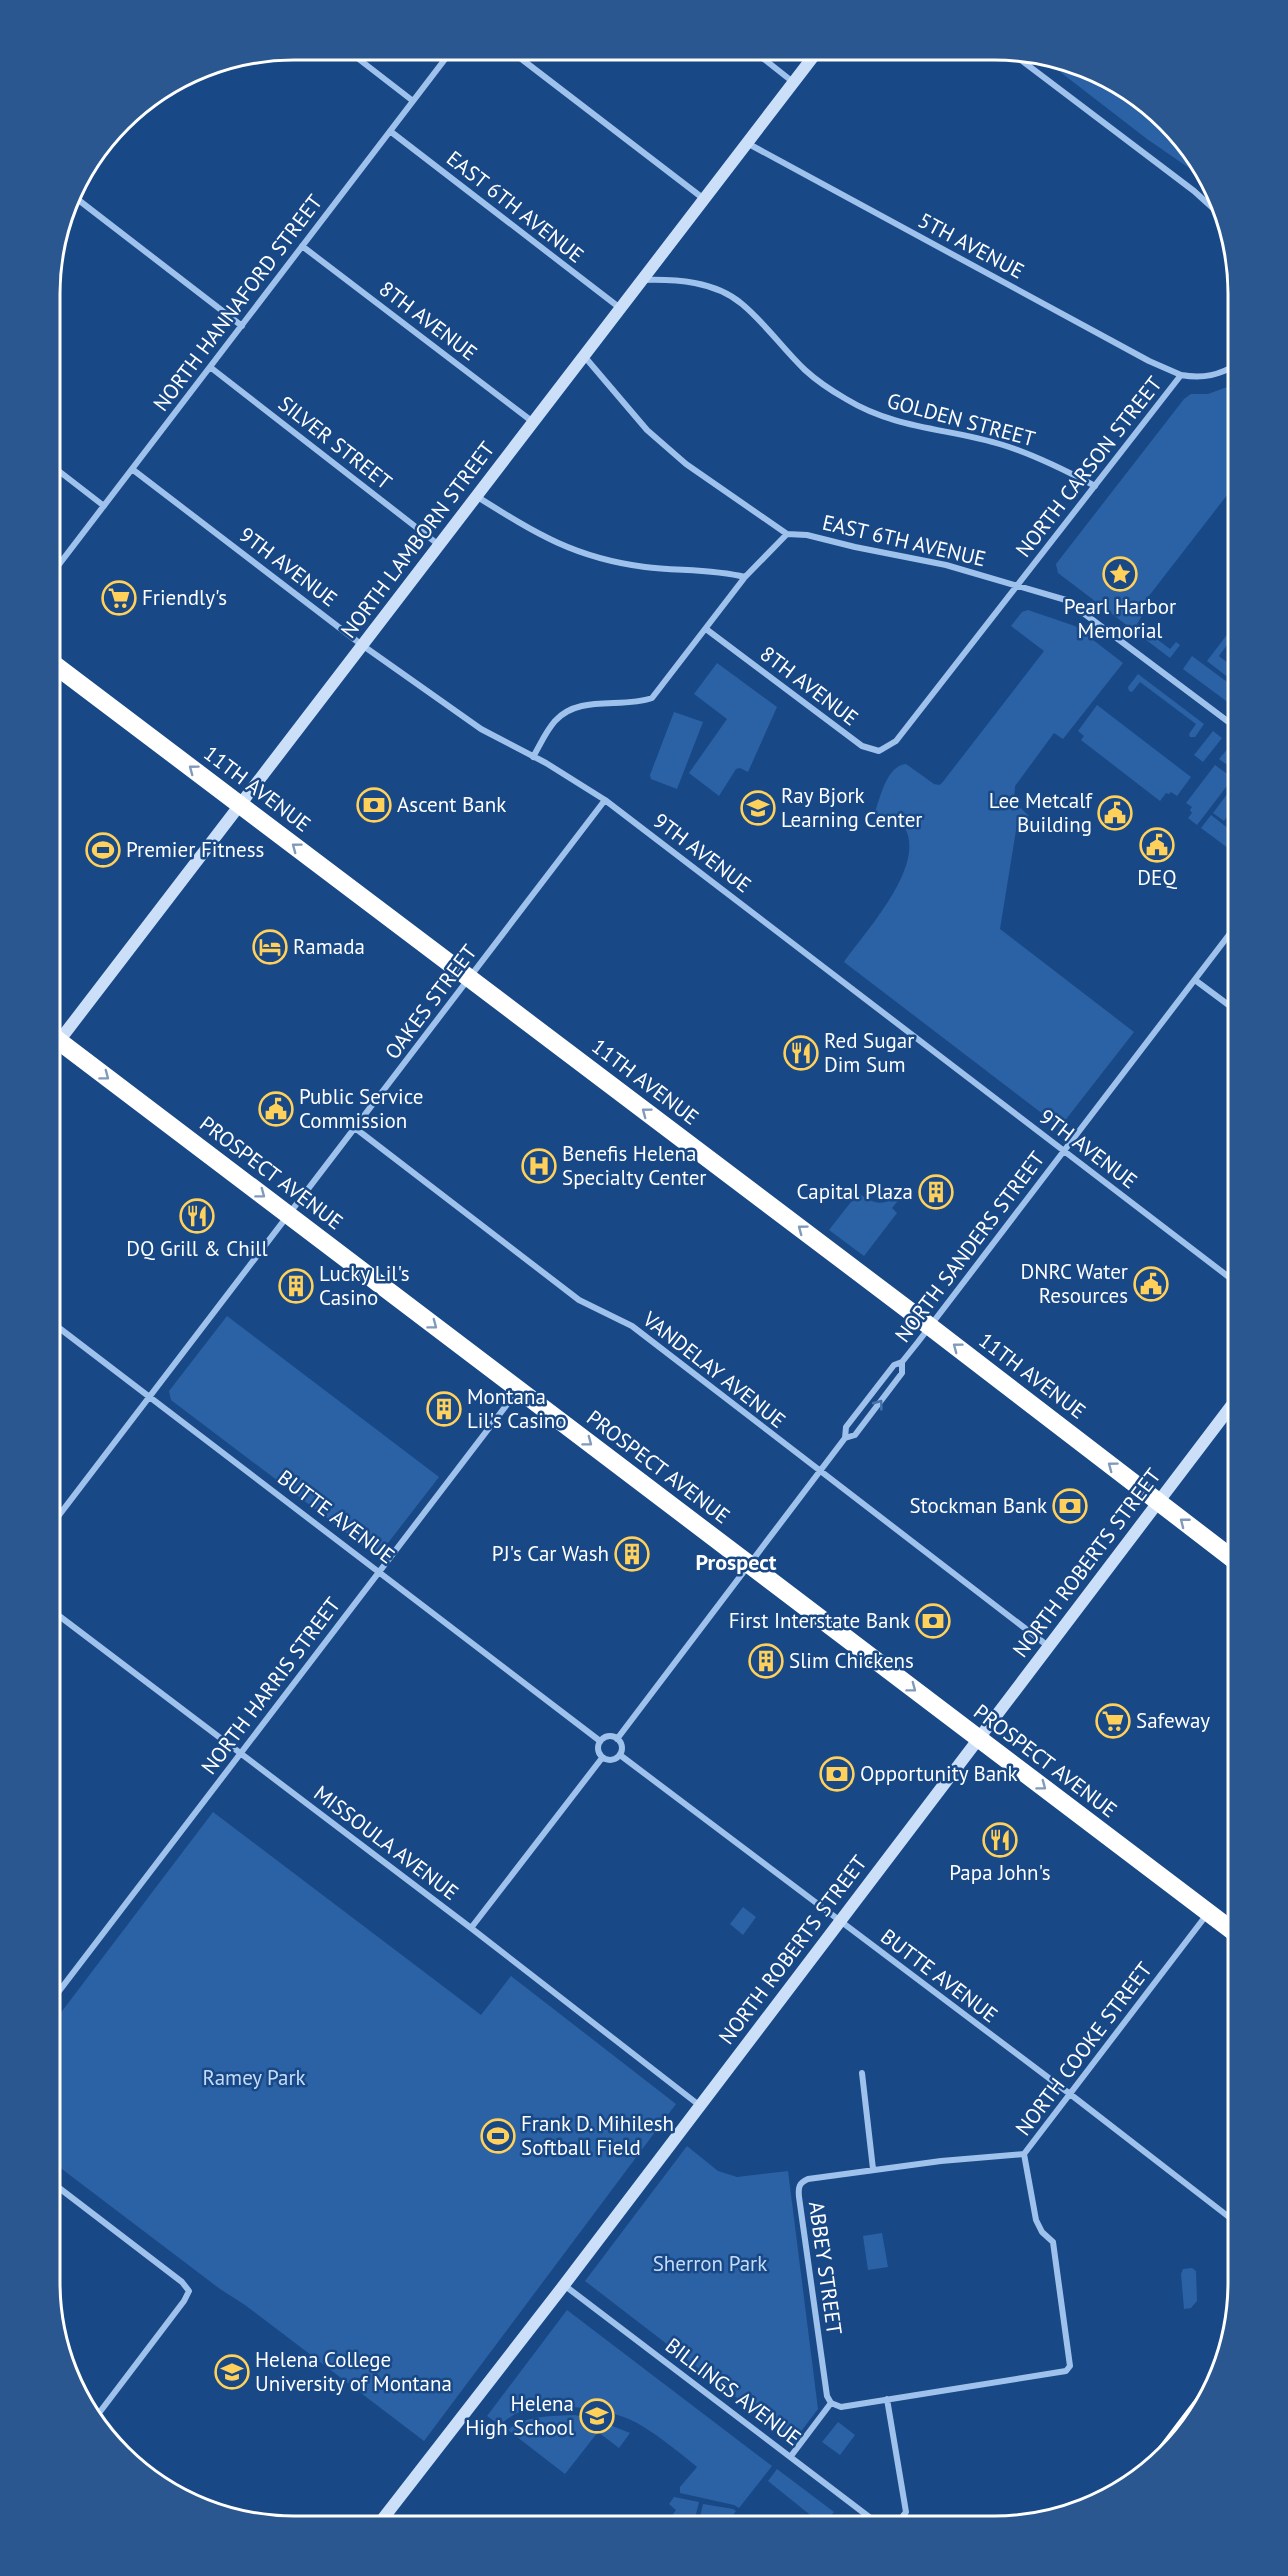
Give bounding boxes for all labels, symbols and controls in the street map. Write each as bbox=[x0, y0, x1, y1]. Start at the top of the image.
street label: EAST 6TH AVENUE bbox=[441, 145, 589, 269]
street label: NORTH HANNAFORD STREET bbox=[147, 189, 328, 416]
street label: 5TH AVENUE bbox=[914, 206, 1029, 285]
street label: 8TH AVENUE bbox=[374, 275, 483, 366]
street label: NORTH CARSON STREET bbox=[1010, 371, 1168, 562]
street label: GOLDEN STREET bbox=[884, 387, 1038, 452]
street label: SILVER STREET bbox=[273, 390, 398, 496]
street label: NORTH LAMBORN STREET bbox=[335, 436, 501, 643]
street label: EAST 6TH AVENUE bbox=[820, 509, 988, 572]
street label: 9TH AVENUE bbox=[234, 521, 343, 612]
place icon: Pearl Harbor Memorial bbox=[1102, 556, 1138, 592]
supermarket icon: Friendly's bbox=[101, 580, 137, 616]
place label: Friendly's bbox=[142, 584, 227, 611]
place label: Pearl Harbor Memorial bbox=[1064, 593, 1176, 644]
street label: 8TH AVENUE bbox=[755, 640, 864, 731]
street label: 11TH AVENUE bbox=[198, 740, 316, 838]
one-way arrow bbox=[189, 766, 200, 777]
place label: Ray Bjork Learning Center bbox=[781, 782, 922, 833]
bank icon: Ascent Bank bbox=[356, 787, 392, 823]
place label: Lee Metcalf Building bbox=[989, 787, 1093, 838]
school or university icon: Ray Bjork Learning Center bbox=[740, 790, 776, 826]
place label: Ascent Bank bbox=[397, 791, 506, 818]
public building icon: Lee Metcalf Building bbox=[1097, 795, 1133, 831]
street label: 9TH AVENUE bbox=[648, 807, 757, 898]
public building icon: DEQ bbox=[1139, 827, 1175, 863]
sports icon: Premier Fitness bbox=[85, 832, 121, 868]
place label: Premier Fitness bbox=[126, 836, 264, 863]
one-way arrow bbox=[292, 844, 303, 855]
place label: DEQ bbox=[1137, 864, 1177, 891]
hotel icon: Ramada bbox=[252, 929, 288, 965]
place label: Ramada bbox=[293, 933, 365, 960]
street label: OAKES STREET bbox=[379, 939, 483, 1064]
place label: Red Sugar Dim Sum bbox=[824, 1027, 914, 1078]
street label: 11TH AVENUE bbox=[586, 1033, 704, 1131]
restaurant icon: Red Sugar Dim Sum bbox=[783, 1035, 819, 1071]
one-way arrow bbox=[99, 1069, 110, 1080]
place label: Public Service Commission bbox=[299, 1083, 423, 1134]
public building icon: Public Service Commission bbox=[258, 1091, 294, 1127]
street label: 9TH AVENUE bbox=[1034, 1103, 1143, 1194]
one-way arrow bbox=[642, 1108, 653, 1119]
street label: PROSPECT AVENUE bbox=[194, 1110, 348, 1235]
place label: Benefis Helena Specialty Center bbox=[562, 1140, 706, 1191]
street label: NORTH SANDERS STREET bbox=[889, 1146, 1051, 1348]
hospital icon: Benefis Helena Specialty Center bbox=[521, 1148, 557, 1184]
building icon: Capital Plaza bbox=[918, 1174, 954, 1210]
place label: Capital Plaza bbox=[797, 1178, 913, 1205]
one-way arrow bbox=[254, 1187, 265, 1198]
restaurant icon: DQ Grill & Chill bbox=[179, 1198, 215, 1234]
one-way arrow bbox=[797, 1226, 808, 1237]
place label: DQ Grill & Chill bbox=[126, 1235, 268, 1262]
place label: DNRC Water Resources bbox=[1021, 1258, 1128, 1309]
place label: Lucky Lil's Casino bbox=[319, 1260, 410, 1311]
public building icon: DNRC Water Resources bbox=[1133, 1266, 1169, 1302]
building icon: Lucky Lil's Casino bbox=[278, 1268, 314, 1304]
street label: VANDELAY AVENUE bbox=[637, 1305, 791, 1434]
one-way arrow bbox=[426, 1317, 437, 1328]
street label: 11TH AVENUE bbox=[973, 1327, 1091, 1425]
one-way arrow bbox=[953, 1344, 964, 1355]
place label: Montana Lil's Casino bbox=[467, 1383, 567, 1434]
building icon: Montana Lil's Casino bbox=[426, 1391, 462, 1427]
one-way arrow bbox=[872, 1399, 883, 1410]
street label: PROSPECT AVENUE bbox=[581, 1404, 735, 1529]
one-way arrow bbox=[582, 1435, 593, 1446]
one-way arrow bbox=[1107, 1462, 1118, 1473]
street label: NORTH ROBERTS STREET bbox=[1007, 1463, 1167, 1663]
street label: BUTTE AVENUE bbox=[272, 1464, 400, 1569]
bank icon: Stockman Bank bbox=[1052, 1488, 1088, 1524]
place label: Stockman Bank bbox=[909, 1492, 1047, 1519]
one-way arrow bbox=[1180, 1518, 1191, 1529]
building icon: PJ's Car Wash bbox=[614, 1536, 650, 1572]
place label: PJ's Car Wash bbox=[492, 1540, 609, 1567]
district label: Prospect bbox=[696, 1548, 777, 1576]
street label: NORTH HARRIS STREET bbox=[195, 1592, 346, 1780]
bank icon: First Interstate Bank bbox=[915, 1603, 951, 1639]
place label: First Interstate Bank bbox=[729, 1607, 910, 1634]
building icon: Slim Chickens bbox=[748, 1643, 784, 1679]
place label: Slim Chickens bbox=[789, 1647, 914, 1674]
one-way arrow bbox=[905, 1681, 916, 1692]
street label: PROSPECT AVENUE bbox=[968, 1698, 1122, 1823]
supermarket icon: Safeway bbox=[1095, 1703, 1131, 1739]
place label: Safeway bbox=[1136, 1707, 1210, 1734]
bank icon: Opportunity Bank bbox=[819, 1756, 855, 1792]
place label: Opportunity Bank bbox=[860, 1760, 1018, 1787]
street label: MISSOULA AVENUE bbox=[309, 1779, 464, 1906]
one-way arrow bbox=[1035, 1779, 1046, 1790]
restaurant icon: Papa John's bbox=[982, 1822, 1018, 1858]
street label: NORTH ROBERTS STREET bbox=[713, 1850, 873, 2050]
place label: Papa John's bbox=[949, 1859, 1051, 1886]
street label: BUTTE AVENUE bbox=[875, 1923, 1003, 2028]
street label: NORTH COOKE STREET bbox=[1010, 1956, 1158, 2141]
park label: Ramey Park bbox=[202, 2064, 306, 2091]
place label: Frank D. Mihilesh Softball Field bbox=[521, 2110, 674, 2161]
sports icon: Frank D. Mihilesh Softball Field bbox=[480, 2118, 516, 2154]
street label: ABBEY STREET bbox=[803, 2200, 848, 2337]
park label: Sherron Park bbox=[653, 2250, 767, 2277]
street label: BILLINGS AVENUE bbox=[660, 2332, 806, 2451]
place label: Helena College University of Montana bbox=[255, 2346, 452, 2397]
school or university icon: Helena College University of Montana bbox=[214, 2354, 250, 2390]
place label: Helena High School bbox=[465, 2390, 574, 2441]
school or university icon: Helena High School bbox=[579, 2398, 615, 2434]

